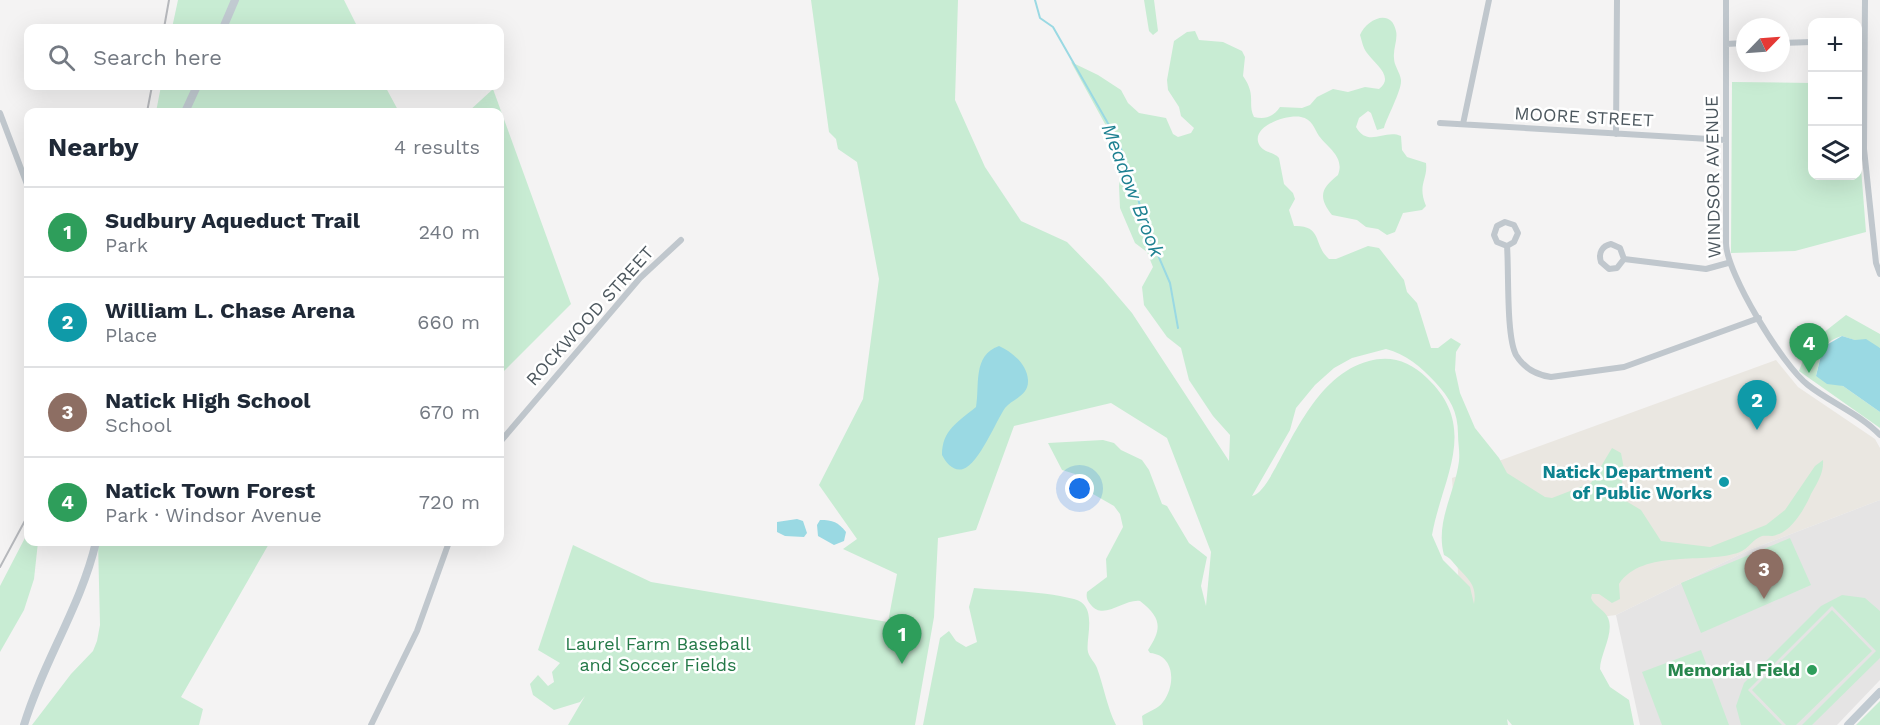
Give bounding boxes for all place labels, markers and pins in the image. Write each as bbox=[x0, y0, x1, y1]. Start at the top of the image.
pin: 4 bbox=[1790, 324, 1828, 373]
pin: 2 bbox=[1738, 380, 1776, 430]
place label: Natick Department of Public Works bbox=[1543, 461, 1712, 503]
marker: Natick Department of Public Works bbox=[1717, 475, 1731, 489]
pin: 3 bbox=[1744, 550, 1784, 599]
pin: 1 bbox=[882, 614, 922, 664]
place label: Memorial Field bbox=[1668, 659, 1800, 680]
marker: Memorial Field bbox=[1805, 663, 1819, 677]

